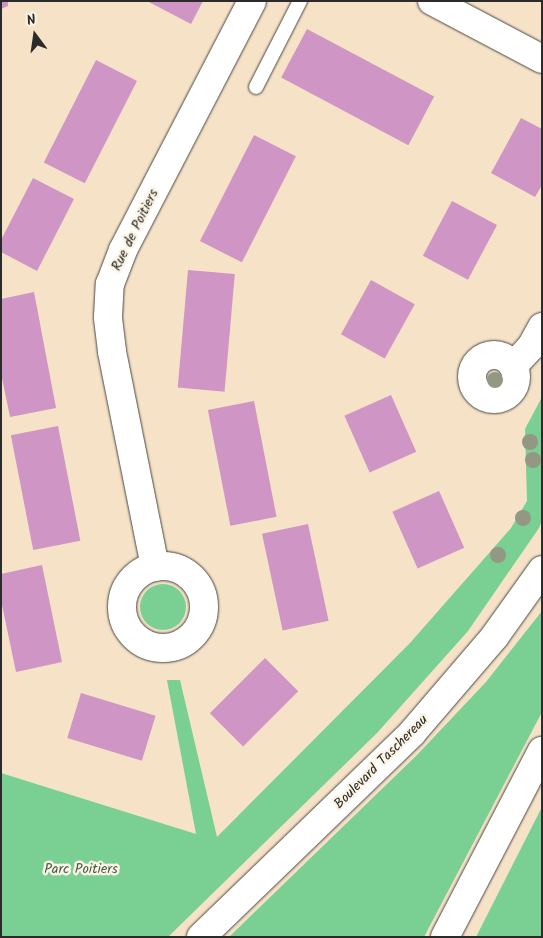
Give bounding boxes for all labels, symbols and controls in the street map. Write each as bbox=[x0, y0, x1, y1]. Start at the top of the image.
text: N bbox=[24, 9, 38, 32]
north arrow bbox=[10, 10, 60, 60]
street label: Rue de Poitiers bbox=[108, 186, 162, 274]
street label: Boulevard Taschereau bbox=[331, 712, 431, 812]
park label: Parc Poitiers bbox=[44, 861, 118, 877]

